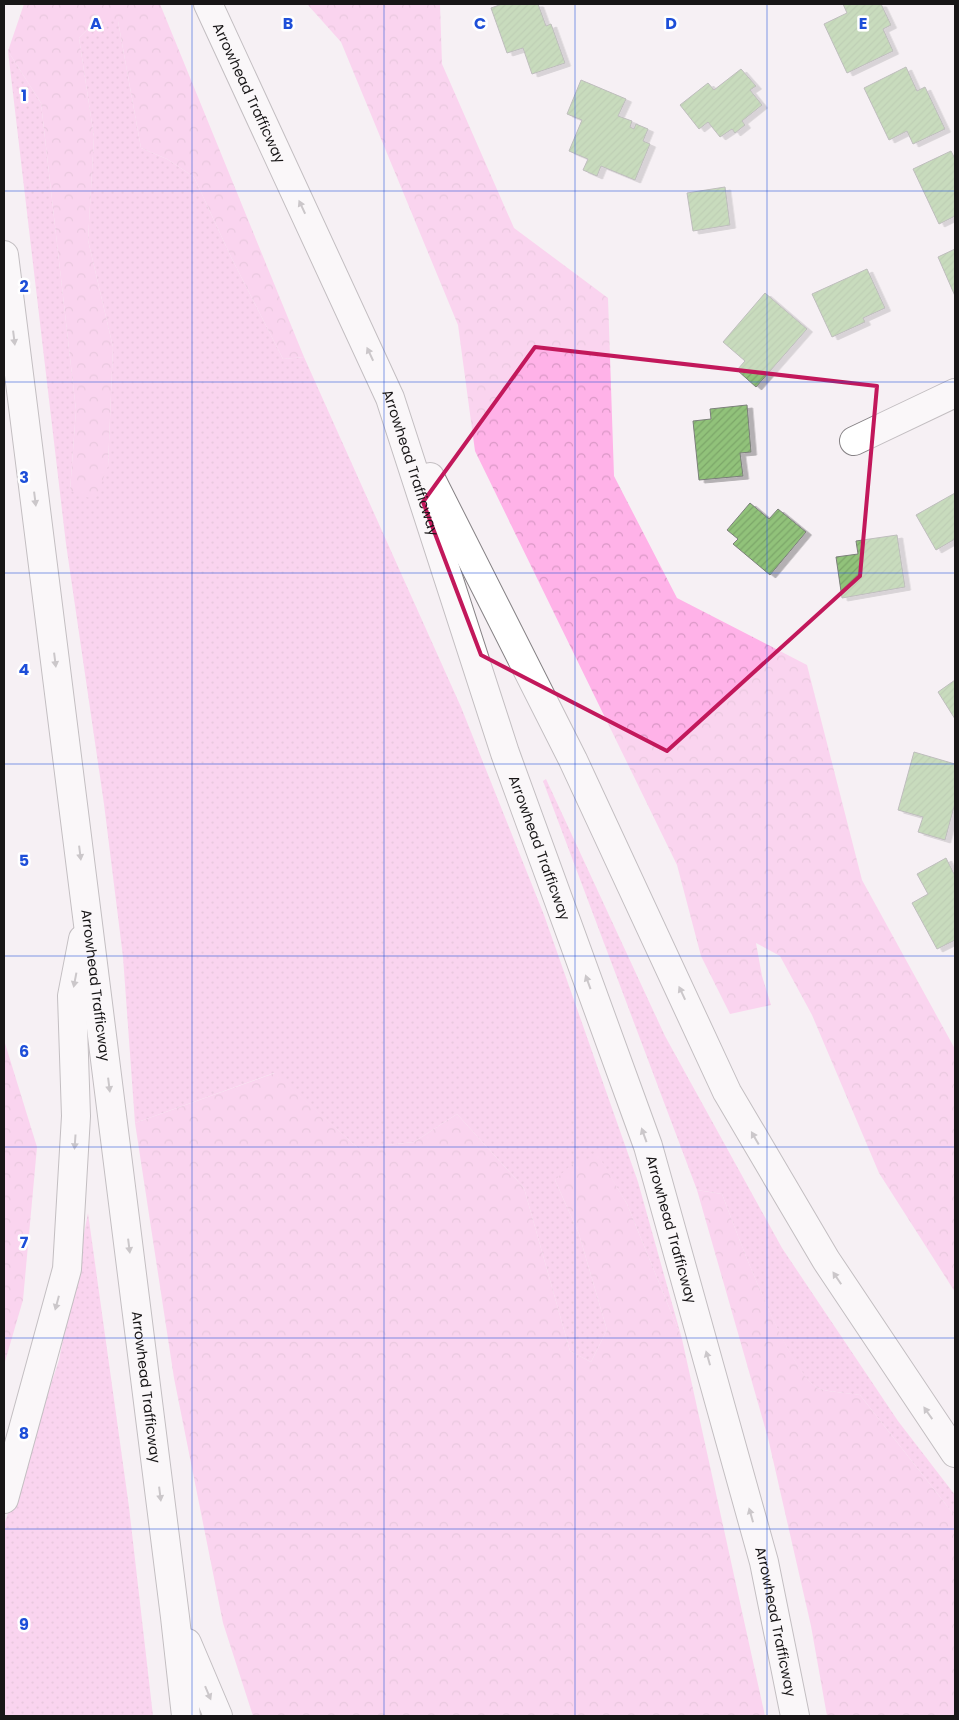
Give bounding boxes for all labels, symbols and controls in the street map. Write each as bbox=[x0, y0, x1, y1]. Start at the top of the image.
text: A bbox=[90, 12, 102, 35]
text: B bbox=[283, 12, 293, 35]
text: C bbox=[474, 12, 486, 35]
text: D bbox=[665, 12, 677, 35]
text: E bbox=[859, 12, 867, 35]
street label: Arrowhead Trafficway bbox=[208, 19, 290, 167]
text: 1 bbox=[21, 84, 27, 107]
one-way arrow bbox=[297, 200, 305, 214]
text: 2 bbox=[19, 275, 29, 298]
one-way arrow bbox=[10, 330, 18, 346]
one-way arrow bbox=[365, 347, 373, 361]
street label: Arrowhead Trafficway bbox=[377, 386, 444, 539]
text: 3 bbox=[19, 466, 29, 489]
one-way arrow bbox=[31, 491, 39, 507]
one-way arrow bbox=[51, 653, 59, 669]
text: 4 bbox=[19, 658, 30, 681]
street label: Arrowhead Trafficway bbox=[504, 772, 575, 923]
one-way arrow bbox=[76, 846, 84, 862]
text: 5 bbox=[19, 849, 29, 872]
street label: Arrowhead Trafficway bbox=[76, 908, 115, 1063]
one-way arrow bbox=[71, 973, 79, 988]
one-way arrow bbox=[584, 974, 592, 989]
one-way arrow bbox=[677, 986, 685, 1000]
text: 6 bbox=[19, 1040, 29, 1063]
one-way arrow bbox=[105, 1077, 113, 1093]
one-way arrow bbox=[640, 1127, 647, 1142]
one-way arrow bbox=[750, 1132, 759, 1145]
one-way arrow bbox=[70, 1134, 78, 1150]
street label: Arrowhead Trafficway bbox=[641, 1153, 701, 1306]
text: 7 bbox=[20, 1231, 29, 1254]
one-way arrow bbox=[125, 1239, 133, 1255]
one-way arrow bbox=[833, 1271, 842, 1285]
one-way arrow bbox=[53, 1296, 61, 1311]
street label: Arrowhead Trafficway bbox=[127, 1310, 166, 1464]
one-way arrow bbox=[703, 1351, 711, 1366]
one-way arrow bbox=[923, 1406, 933, 1420]
text: 8 bbox=[19, 1422, 29, 1445]
one-way arrow bbox=[156, 1487, 164, 1503]
one-way arrow bbox=[747, 1507, 755, 1522]
street label: Arrowhead Trafficway bbox=[750, 1544, 801, 1699]
text: 9 bbox=[19, 1613, 29, 1636]
one-way arrow bbox=[205, 1686, 213, 1700]

